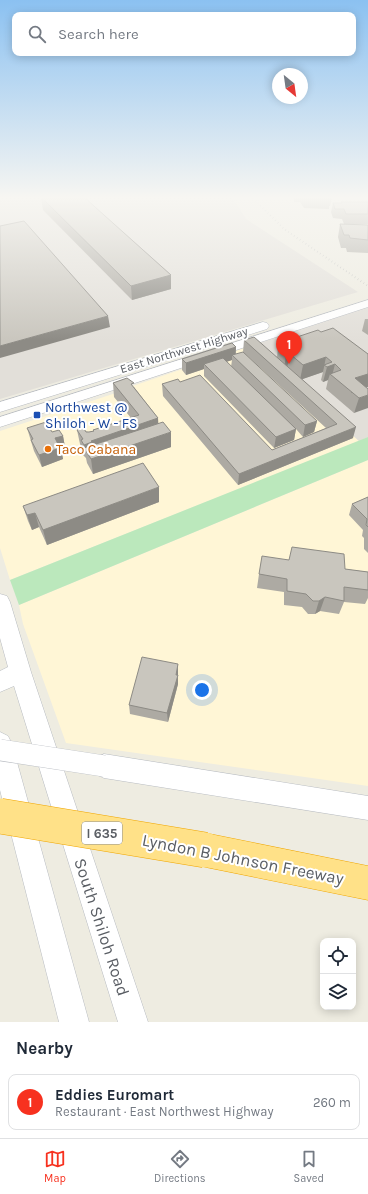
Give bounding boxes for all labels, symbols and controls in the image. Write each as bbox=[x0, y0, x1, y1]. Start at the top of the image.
search box bbox=[12, 12, 356, 56]
icon: search bbox=[26, 23, 48, 45]
text: Search here bbox=[58, 25, 139, 43]
north arrow bbox=[272, 68, 308, 104]
street label: East Northwest Highway bbox=[118, 324, 250, 376]
pin: 1 bbox=[276, 331, 302, 364]
place label: Northwest @ Shiloh - W - FS bbox=[45, 399, 137, 432]
marker: Northwest @ Shiloh - W - FS bbox=[32, 410, 42, 420]
place label: Taco Cabana bbox=[56, 441, 136, 458]
marker: Taco Cabana bbox=[43, 444, 53, 454]
your location bbox=[192, 680, 212, 700]
road number: I 635 bbox=[82, 822, 122, 844]
street label: Lyndon B Johnson Freeway bbox=[140, 830, 346, 888]
street label: South Shiloh Road bbox=[70, 856, 134, 998]
map controls bbox=[320, 938, 356, 1010]
button: locate bbox=[320, 938, 356, 974]
button: layers bbox=[320, 974, 356, 1010]
text: Nearby bbox=[16, 1038, 73, 1058]
text: Eddies Euromart bbox=[55, 1086, 174, 1104]
text: 1 bbox=[28, 1095, 32, 1110]
text: 260 m bbox=[313, 1095, 351, 1110]
text: Restaurant · East Northwest Highway bbox=[55, 1104, 273, 1119]
tab: Map bbox=[44, 1148, 66, 1185]
tab: Directions bbox=[154, 1148, 206, 1185]
tab: Saved bbox=[294, 1148, 324, 1185]

